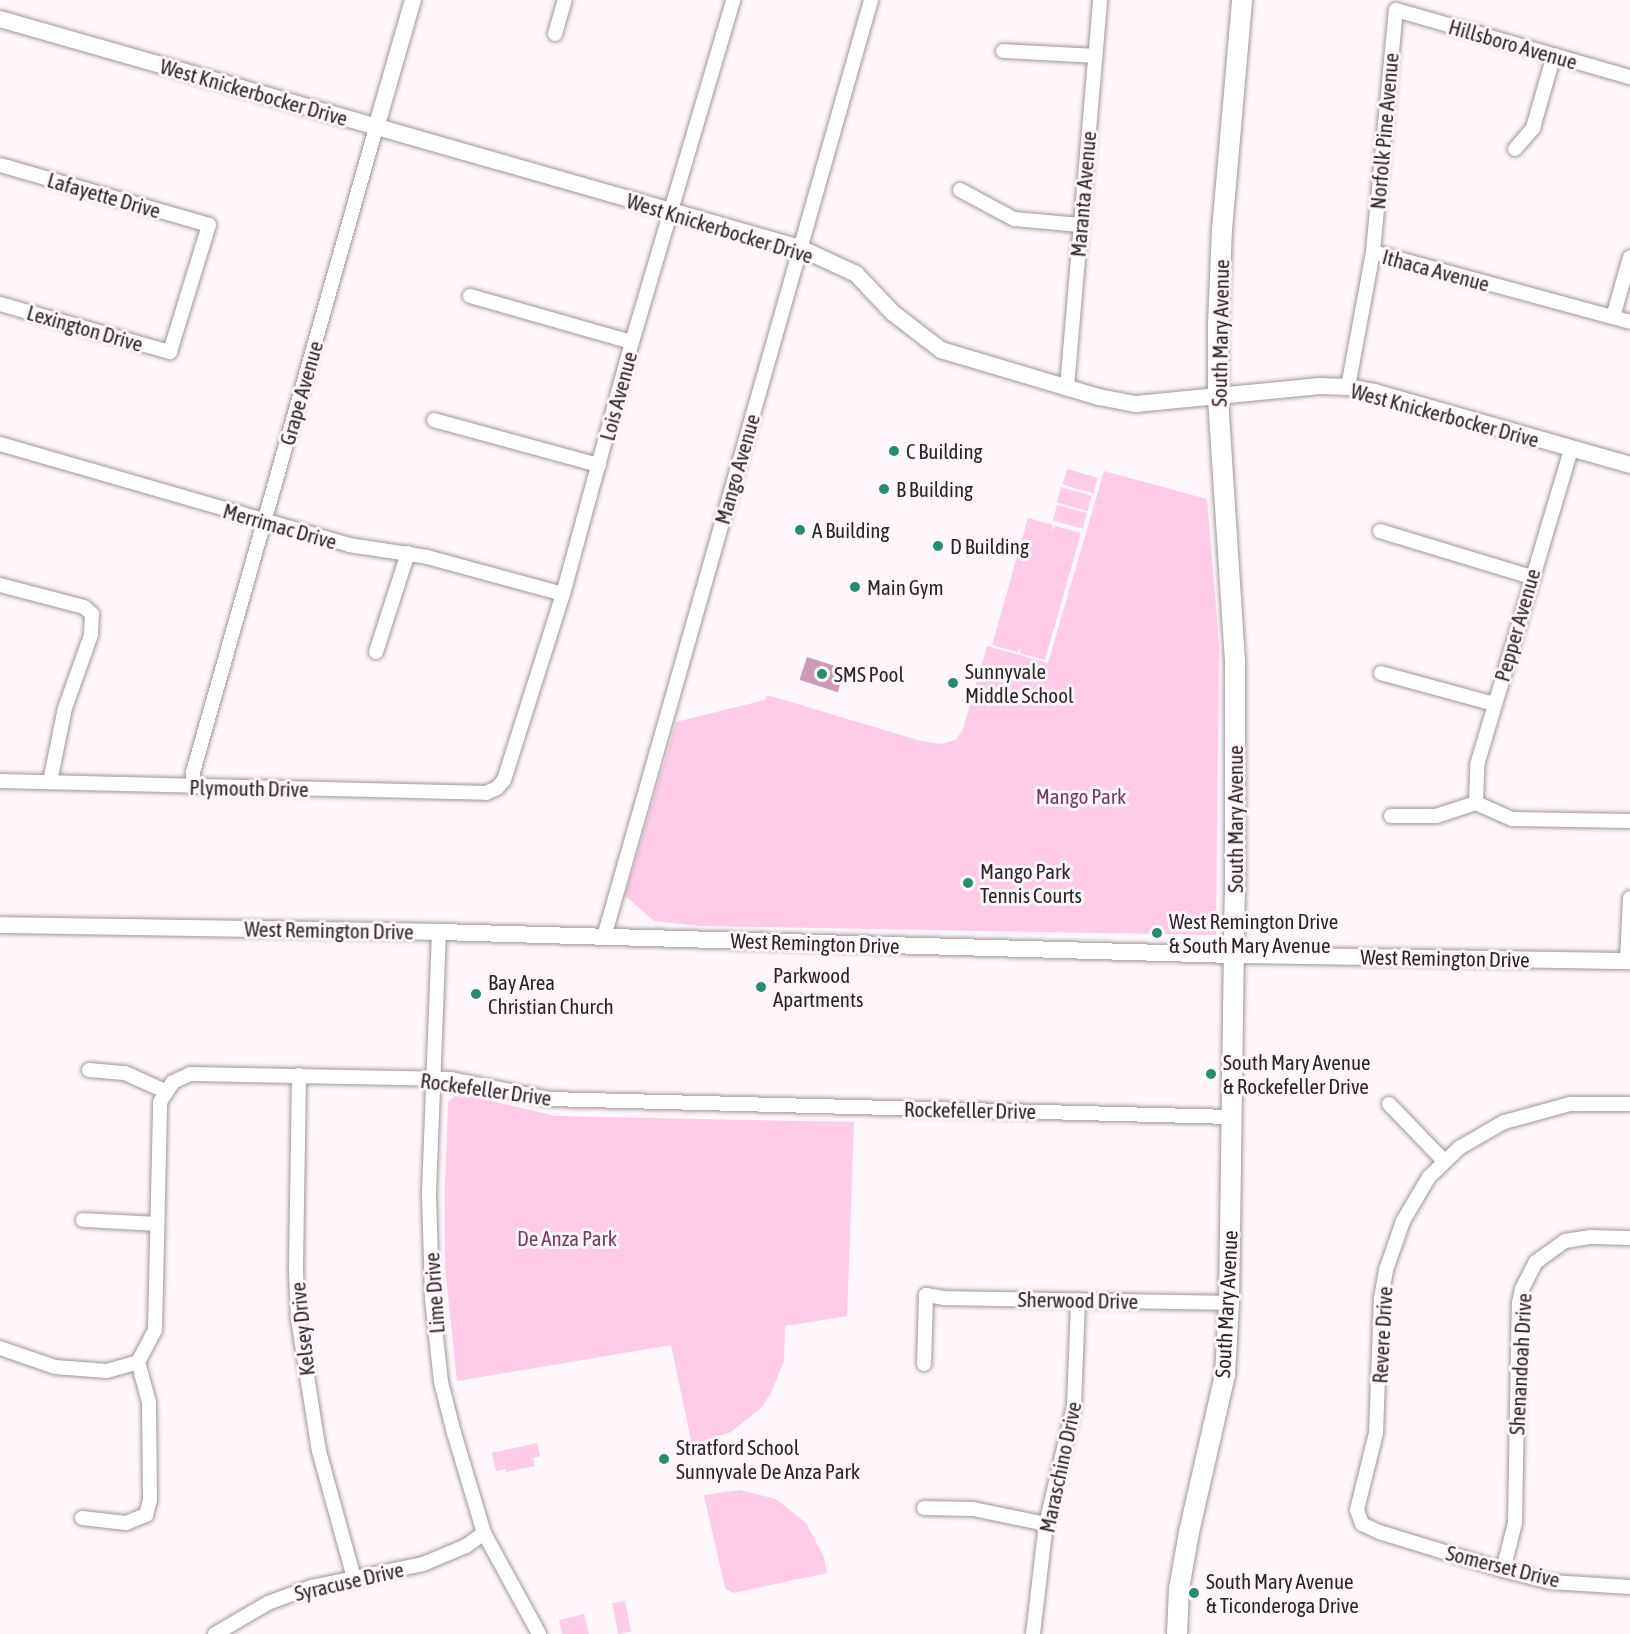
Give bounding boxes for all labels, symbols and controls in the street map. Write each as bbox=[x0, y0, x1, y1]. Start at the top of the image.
street label: Hillsboro Avenue bbox=[1446, 14, 1580, 74]
street label: Norfolk Pine Avenue bbox=[1365, 52, 1403, 210]
street label: West Knickerbocker Drive bbox=[157, 53, 351, 131]
street label: Maranta Avenue bbox=[1065, 130, 1101, 258]
street label: Lafayette Drive bbox=[45, 167, 163, 223]
street label: West Knickerbocker Drive bbox=[624, 188, 816, 268]
street label: Ithaca Avenue bbox=[1380, 244, 1492, 296]
street label: South Mary Avenue bbox=[1206, 259, 1234, 407]
street label: Lexington Drive bbox=[24, 299, 146, 357]
street label: Grape Avenue bbox=[274, 338, 328, 448]
street label: Lois Avenue bbox=[594, 349, 642, 443]
street label: West Knickerbocker Drive bbox=[1348, 378, 1542, 452]
street label: Mango Avenue bbox=[709, 411, 765, 527]
place label: C Building bbox=[906, 438, 983, 464]
marker: C Building bbox=[887, 444, 901, 458]
place label: B Building bbox=[896, 476, 973, 502]
marker: B Building bbox=[877, 482, 891, 496]
street label: Merrimac Drive bbox=[220, 498, 340, 554]
place label: A Building bbox=[812, 517, 889, 543]
marker: A Building bbox=[793, 523, 807, 537]
place label: D Building bbox=[950, 533, 1029, 559]
marker: D Building bbox=[931, 539, 945, 553]
street label: Pepper Avenue bbox=[1489, 566, 1545, 684]
place label: Main Gym bbox=[867, 574, 944, 600]
marker: Main Gym bbox=[848, 580, 862, 594]
place label: Sunnyvale Middle School bbox=[965, 658, 1074, 708]
place label: SMS Pool bbox=[834, 661, 904, 687]
marker: SMS Pool bbox=[815, 667, 829, 681]
marker: Sunnyvale Middle School bbox=[946, 676, 960, 690]
street label: South Mary Avenue bbox=[1222, 745, 1248, 893]
street label: Plymouth Drive bbox=[189, 774, 309, 802]
park label: Mango Park bbox=[1036, 783, 1126, 809]
place label: Mango Park Tennis Courts bbox=[980, 858, 1082, 908]
marker: Mango Park Tennis Courts bbox=[961, 876, 975, 890]
place label: West Remington Drive & South Mary Avenue bbox=[1169, 908, 1338, 958]
street label: West Remington Drive bbox=[244, 916, 414, 944]
marker: West Remington Drive & South Mary Avenue bbox=[1150, 926, 1164, 940]
street label: West Remington Drive bbox=[730, 927, 900, 959]
street label: West Remington Drive bbox=[1360, 944, 1530, 972]
place label: Parkwood Apartments bbox=[773, 962, 863, 1012]
place label: Bay Area Christian Church bbox=[488, 969, 614, 1019]
marker: Parkwood Apartments bbox=[754, 980, 768, 994]
marker: Bay Area Christian Church bbox=[469, 987, 483, 1001]
place label: South Mary Avenue & Rockefeller Drive bbox=[1223, 1049, 1371, 1099]
street label: Rockefeller Drive bbox=[419, 1067, 553, 1111]
marker: South Mary Avenue & Rockefeller Drive bbox=[1204, 1067, 1218, 1081]
street label: Rockefeller Drive bbox=[904, 1096, 1036, 1124]
park label: De Anza Park bbox=[517, 1225, 617, 1251]
street label: South Mary Avenue bbox=[1210, 1230, 1242, 1378]
street label: Lime Drive bbox=[419, 1252, 449, 1334]
street label: Kelsey Drive bbox=[285, 1281, 319, 1377]
street label: Sherwood Drive bbox=[1018, 1286, 1138, 1314]
street label: Revere Drive bbox=[1367, 1286, 1397, 1384]
street label: Shenandoah Drive bbox=[1504, 1292, 1536, 1436]
street label: Maraschino Drive bbox=[1034, 1399, 1086, 1535]
place label: Stratford School Sunnyvale De Anza Park bbox=[676, 1434, 860, 1484]
marker: Stratford School Sunnyvale De Anza Park bbox=[657, 1452, 671, 1466]
street label: Somerset Drive bbox=[1444, 1540, 1562, 1592]
street label: Syracuse Drive bbox=[292, 1556, 406, 1606]
place label: South Mary Avenue & Ticonderoga Drive bbox=[1206, 1568, 1359, 1618]
marker: South Mary Avenue & Ticonderoga Drive bbox=[1187, 1586, 1201, 1600]

